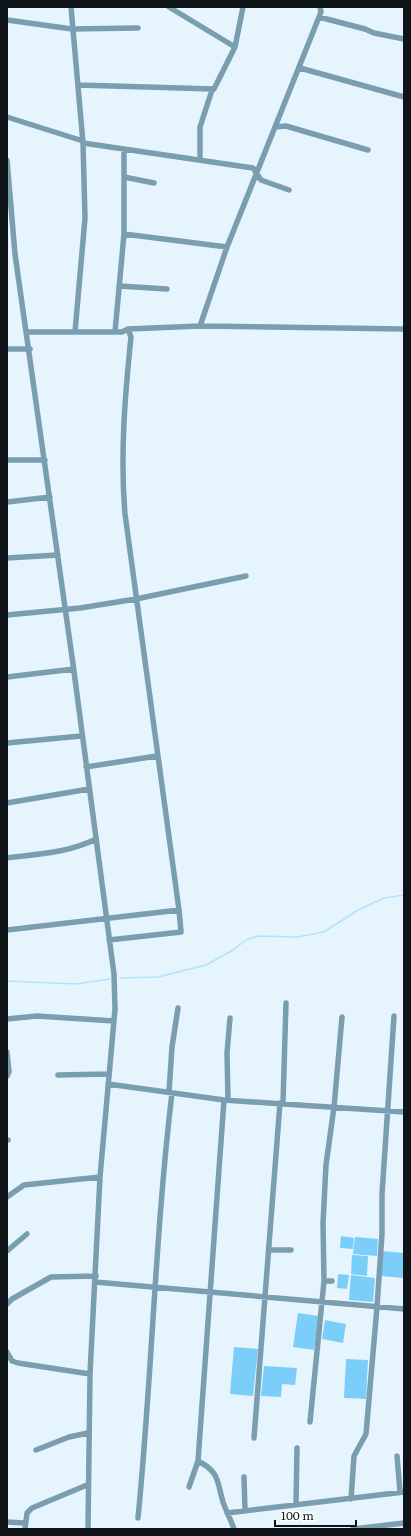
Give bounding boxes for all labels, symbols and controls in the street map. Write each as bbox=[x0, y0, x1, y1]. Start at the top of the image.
scale bar bbox=[275, 1502, 356, 1528]
text: 100 m bbox=[281, 1506, 314, 1524]

